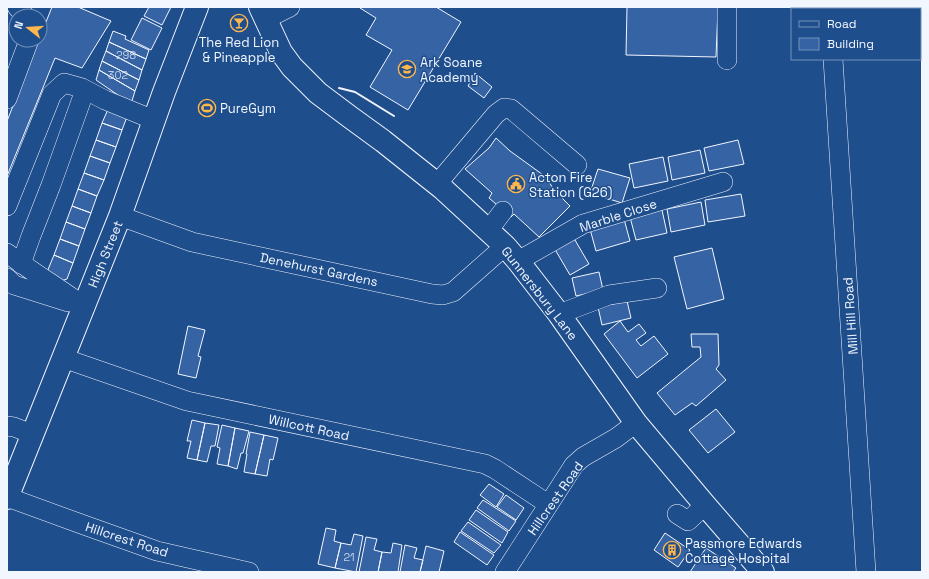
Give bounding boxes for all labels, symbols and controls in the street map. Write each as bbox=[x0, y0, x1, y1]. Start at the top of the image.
north arrow bbox=[8, 8, 48, 48]
legend bbox=[791, 8, 921, 60]
bar icon: The Red Lion & Pineapple bbox=[229, 13, 249, 33]
text: Road bbox=[827, 16, 856, 32]
text: N bbox=[11, 20, 26, 31]
place label: The Red Lion & Pineapple bbox=[199, 34, 279, 66]
text: Building bbox=[827, 36, 874, 52]
house number: 298 bbox=[116, 48, 136, 62]
place label: Ark Soane Academy bbox=[420, 54, 483, 86]
school or university icon: Ark Soane Academy bbox=[397, 59, 417, 79]
house number: 302 bbox=[108, 68, 129, 82]
sports icon: PureGym bbox=[197, 98, 217, 118]
place label: PureGym bbox=[220, 100, 276, 117]
place label: Acton Fire Station (G26) bbox=[529, 169, 613, 201]
public building icon: Acton Fire Station (G26) bbox=[506, 174, 526, 194]
street label: Marble Close bbox=[577, 195, 659, 236]
street label: High Street bbox=[84, 218, 127, 290]
street label: Gunnersbury Lane bbox=[498, 243, 582, 344]
street label: Denehurst Gardens bbox=[258, 249, 380, 290]
street label: Mill Hill Road bbox=[839, 277, 862, 355]
street label: Willcott Road bbox=[267, 411, 351, 444]
street label: Hillcrest Road bbox=[524, 458, 587, 538]
street label: Hillcrest Road bbox=[83, 518, 170, 561]
place label: Passmore Edwards Cottage Hospital bbox=[685, 535, 802, 567]
building icon: Passmore Edwards Cottage Hospital bbox=[662, 540, 682, 560]
house number: 21 bbox=[343, 550, 355, 564]

